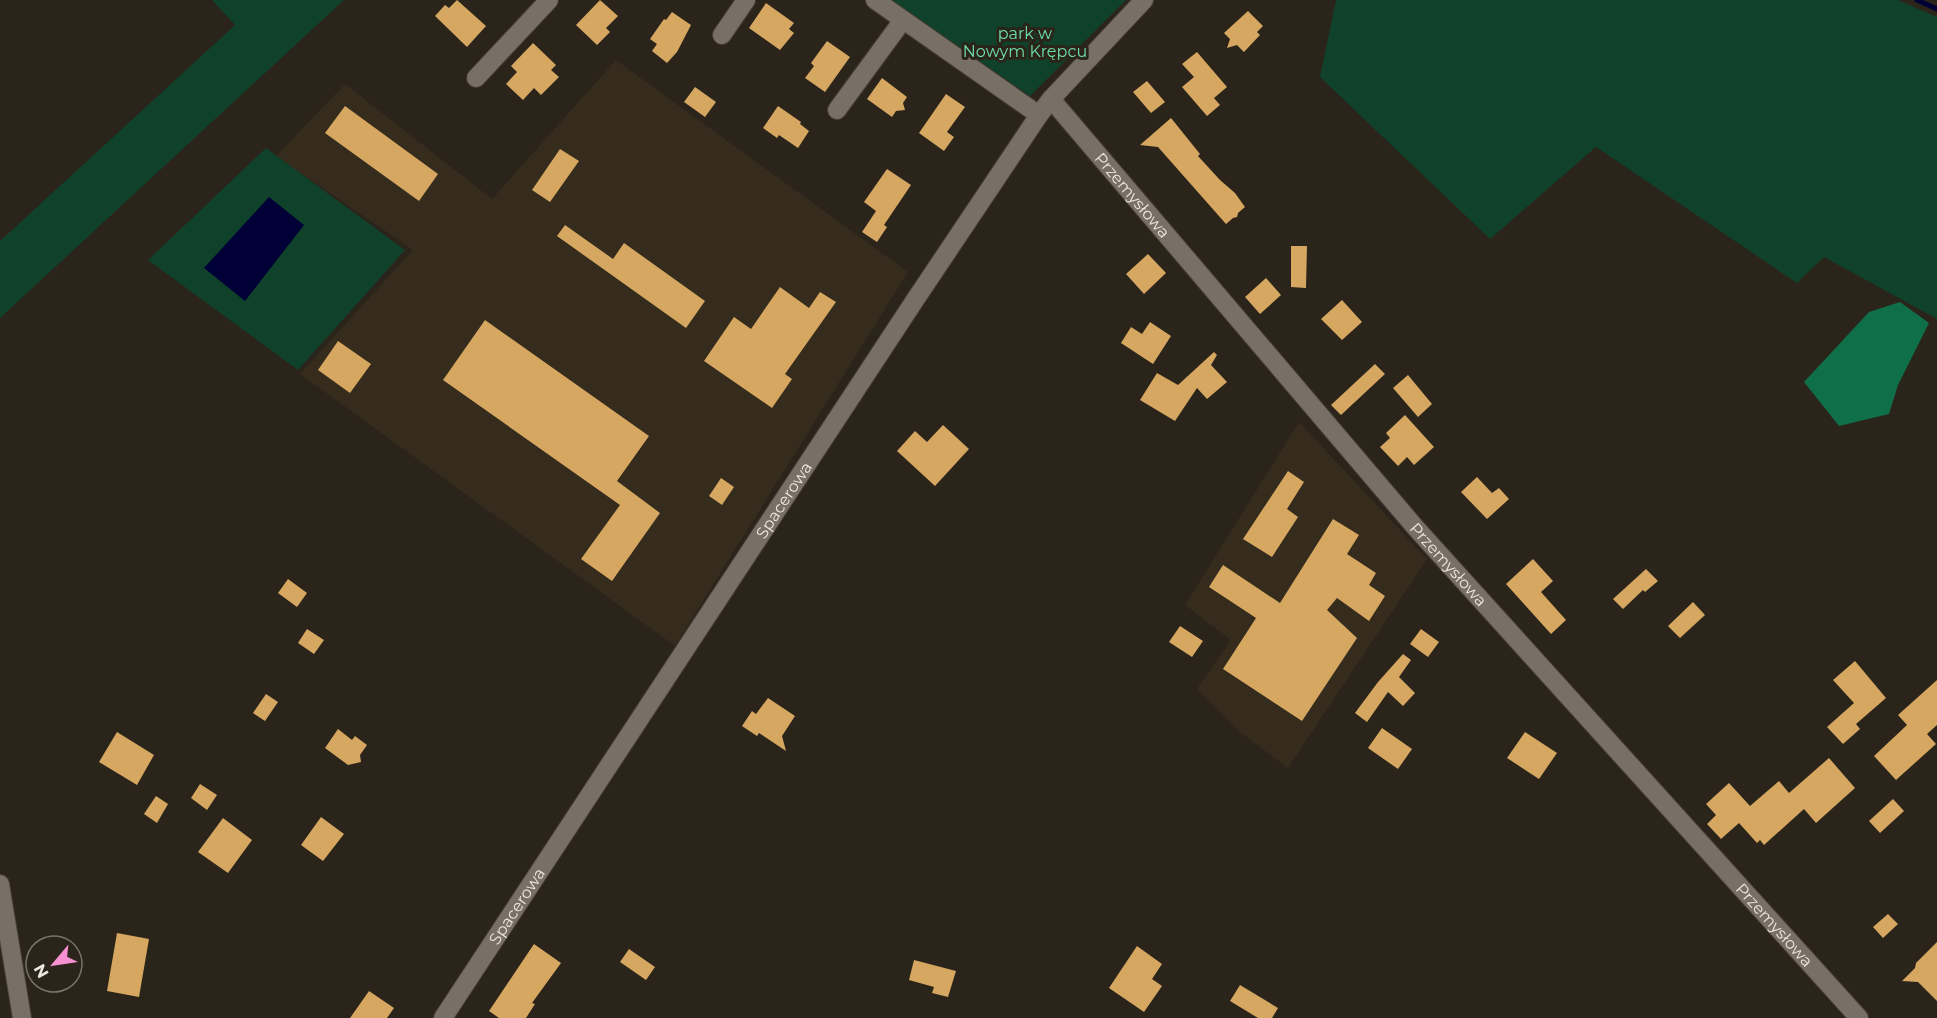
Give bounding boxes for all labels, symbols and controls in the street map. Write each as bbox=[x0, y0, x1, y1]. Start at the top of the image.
park label: park w Nowym Krępcu bbox=[963, 24, 1087, 61]
street label: Przemysłowa bbox=[1091, 149, 1174, 241]
street label: Spacerowa bbox=[752, 458, 816, 542]
street label: Przemysłowa bbox=[1406, 519, 1491, 610]
street label: Spacerowa bbox=[485, 864, 549, 948]
street label: Przemysłowa bbox=[1732, 879, 1817, 970]
north arrow bbox=[24, 934, 84, 994]
text: N bbox=[30, 961, 53, 981]

